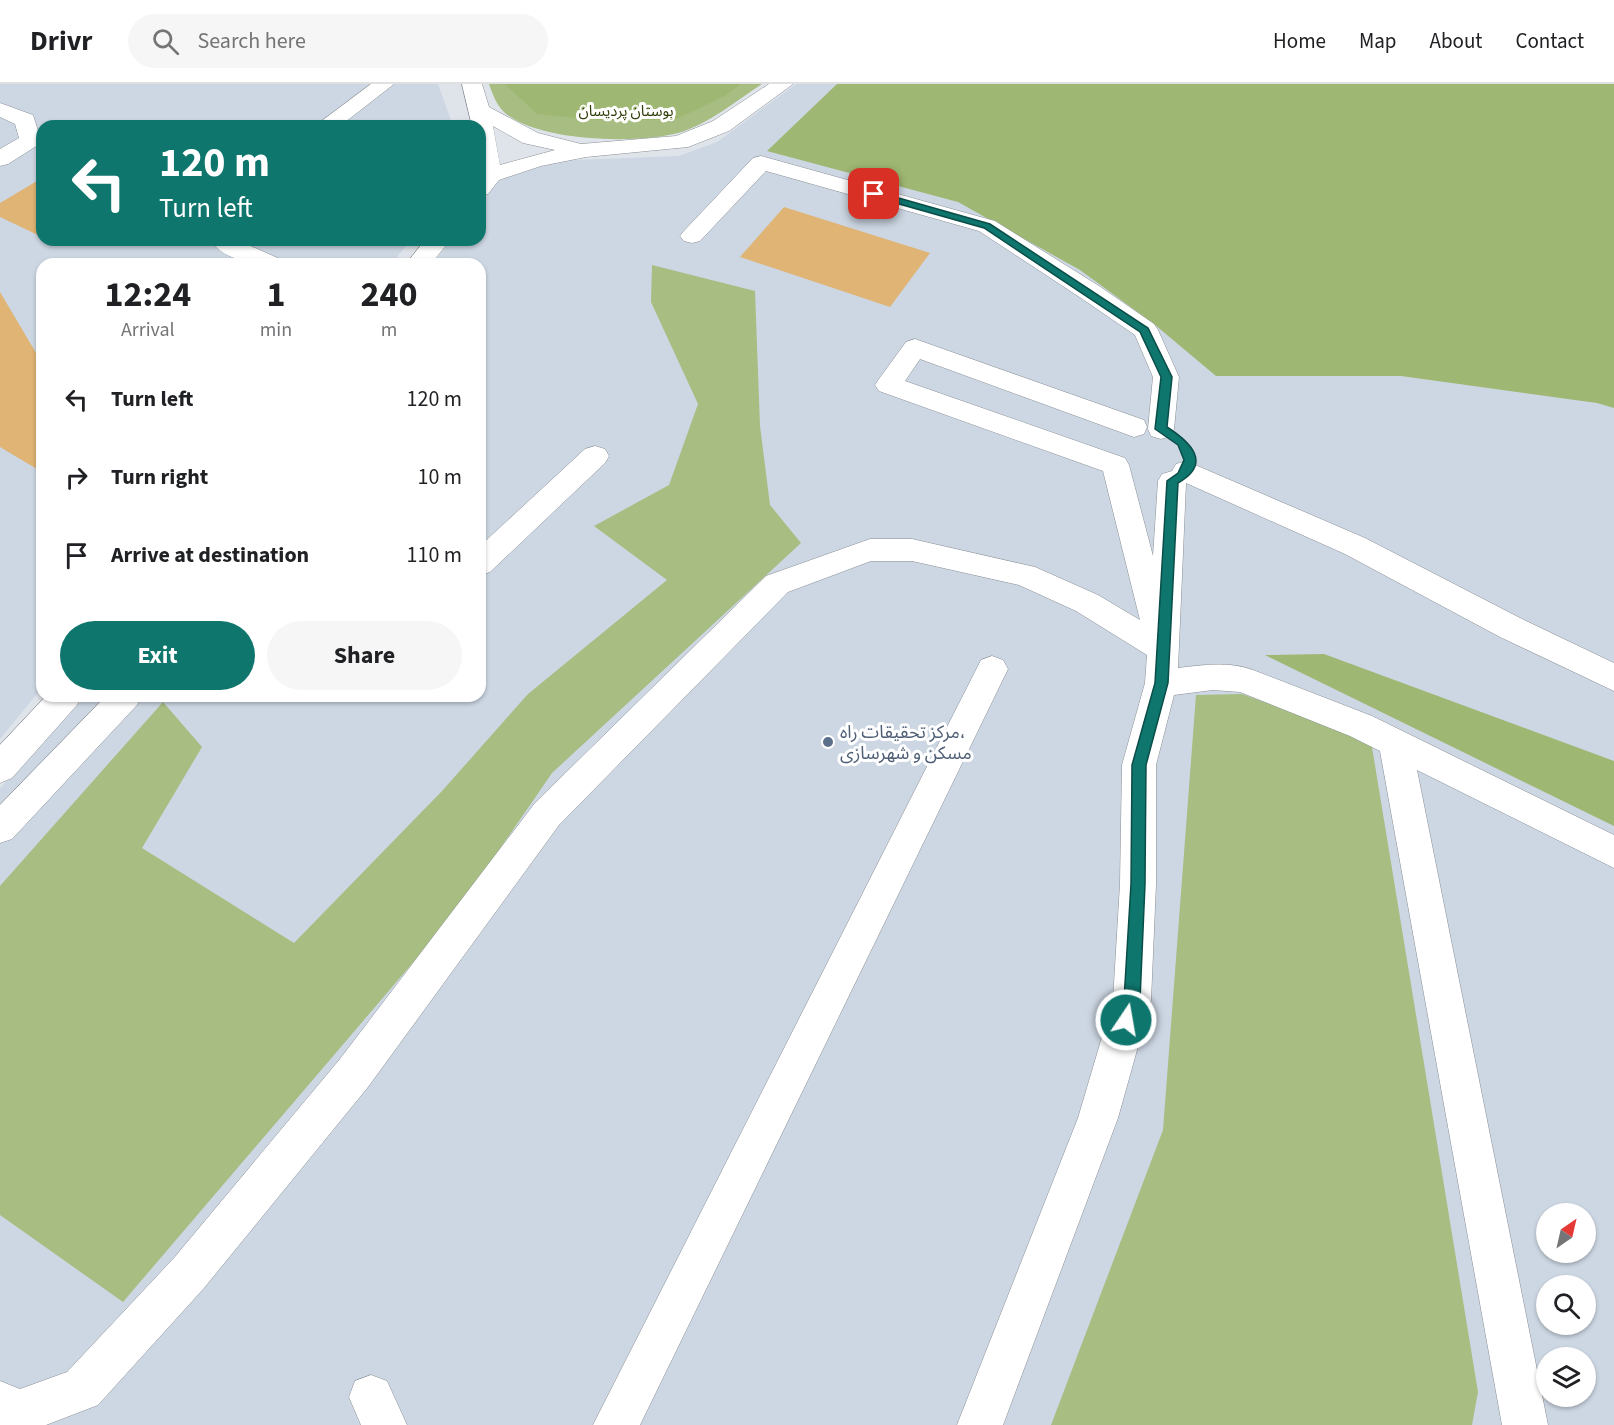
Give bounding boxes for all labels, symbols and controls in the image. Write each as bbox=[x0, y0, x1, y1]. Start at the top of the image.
search box bbox=[128, 14, 548, 68]
text: Drivr bbox=[30, 21, 92, 61]
icon: search bbox=[149, 25, 182, 58]
text: Search here bbox=[197, 25, 306, 57]
text: Home bbox=[1273, 26, 1326, 56]
text: Map bbox=[1359, 26, 1397, 56]
text: About bbox=[1430, 26, 1482, 56]
text: Contact bbox=[1515, 26, 1584, 56]
park label: بوستان پردیسان bbox=[578, 101, 674, 122]
text: 120 m bbox=[159, 133, 270, 193]
icon: left bbox=[60, 144, 138, 222]
pin bbox=[848, 168, 899, 219]
icon: arrive bbox=[857, 177, 890, 210]
text: Turn left bbox=[159, 189, 253, 228]
text: 12:24 bbox=[104, 269, 191, 320]
text: 1 bbox=[266, 269, 285, 320]
text: 240 bbox=[361, 269, 418, 320]
text: Arrival bbox=[121, 316, 175, 344]
text: min bbox=[260, 316, 292, 344]
text: m bbox=[381, 316, 397, 344]
icon: left bbox=[60, 383, 93, 416]
text: Turn left bbox=[111, 383, 193, 415]
text: 120 m bbox=[407, 383, 462, 415]
icon: right bbox=[60, 461, 93, 494]
text: Turn right bbox=[111, 461, 208, 493]
text: 10 m bbox=[417, 461, 462, 493]
icon: arrive bbox=[60, 539, 93, 572]
text: Arrive at destination bbox=[111, 539, 309, 571]
text: 110 m bbox=[407, 539, 462, 571]
button: Exit bbox=[60, 621, 255, 690]
button: Share bbox=[267, 621, 462, 690]
place label: مرکز تحقیقات راه، مسکن و شهرسازی bbox=[840, 720, 972, 766]
marker: مرکز تحقیقات راه، مسکن و شهرسازی bbox=[821, 735, 835, 749]
position arrow bbox=[1094, 988, 1158, 1052]
north arrow bbox=[1536, 1203, 1596, 1263]
map controls bbox=[1536, 1203, 1596, 1407]
button: search bbox=[1536, 1275, 1596, 1335]
button: layers bbox=[1536, 1347, 1596, 1407]

